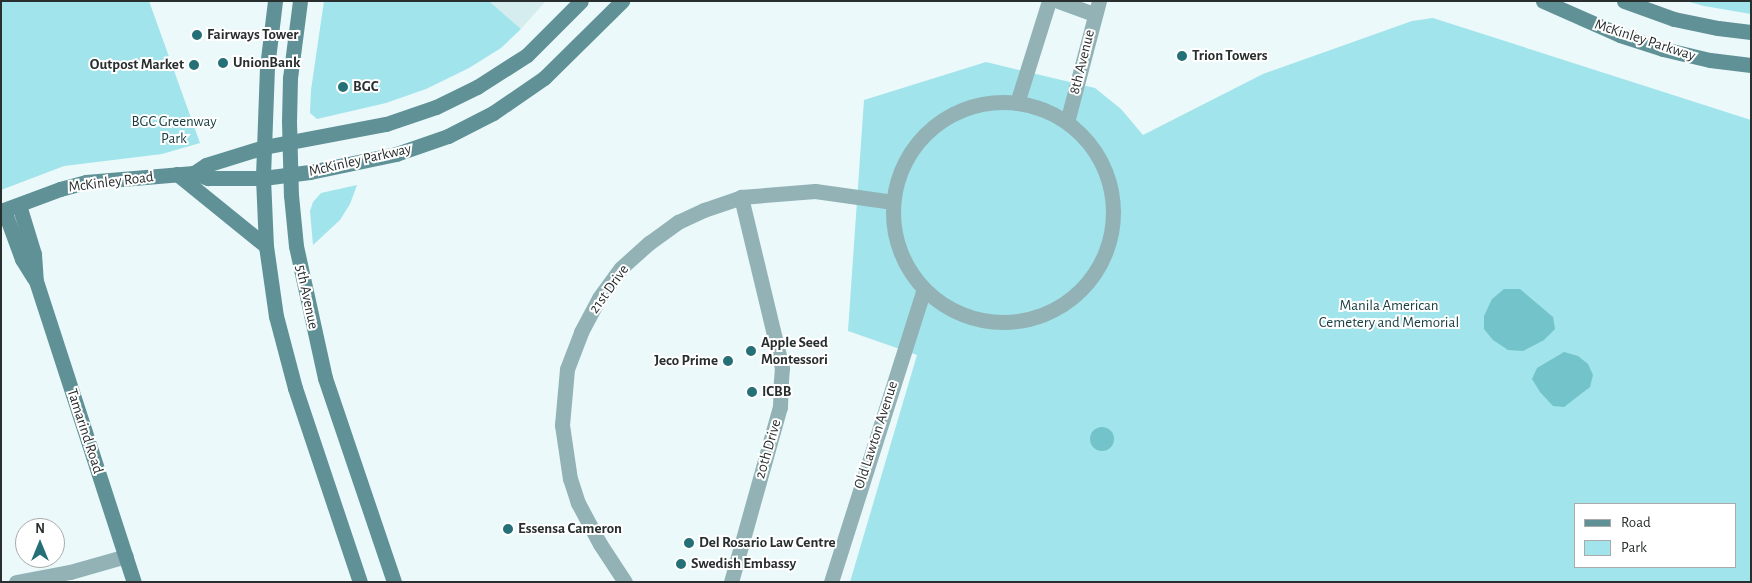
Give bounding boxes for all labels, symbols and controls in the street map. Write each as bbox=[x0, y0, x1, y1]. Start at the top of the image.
street label: McKinley Parkway bbox=[1592, 15, 1698, 65]
place label: Fairways Tower bbox=[207, 26, 298, 44]
street label: 8th Avenue bbox=[1065, 28, 1099, 96]
marker: Fairways Tower bbox=[191, 29, 203, 41]
place label: Trion Towers bbox=[1192, 47, 1268, 65]
marker: Trion Towers bbox=[1176, 50, 1188, 62]
place label: UnionBank bbox=[233, 54, 300, 72]
place label: Outpost Market bbox=[90, 56, 184, 74]
marker: UnionBank bbox=[217, 57, 229, 69]
marker: Outpost Market bbox=[188, 59, 200, 71]
place label: BGC bbox=[353, 78, 378, 96]
marker: BGC bbox=[337, 81, 349, 93]
park label: BGC Greenway Park bbox=[131, 112, 217, 147]
street label: McKinley Parkway bbox=[307, 139, 413, 181]
street label: McKinley Road bbox=[67, 168, 155, 196]
street label: 21st Drive bbox=[585, 261, 633, 317]
street label: 5th Avenue bbox=[291, 263, 323, 331]
park label: Manila American Cemetery and Memorial bbox=[1319, 296, 1459, 331]
place label: Apple Seed Montessori bbox=[761, 333, 828, 368]
marker: Apple Seed Montessori bbox=[745, 345, 757, 357]
place label: Jeco Prime bbox=[654, 352, 718, 370]
marker: Jeco Prime bbox=[722, 355, 734, 367]
street label: Old Lawton Avenue bbox=[850, 379, 902, 491]
place label: ICBB bbox=[762, 383, 791, 401]
street label: Tamarind Road bbox=[63, 386, 107, 476]
marker: ICBB bbox=[746, 386, 758, 398]
street label: 20th Drive bbox=[751, 417, 785, 481]
legend bbox=[1574, 503, 1737, 568]
text: Road bbox=[1621, 515, 1651, 530]
north arrow bbox=[15, 518, 65, 568]
place label: Essensa Cameron bbox=[518, 520, 622, 538]
text: N bbox=[35, 522, 45, 536]
marker: Essensa Cameron bbox=[502, 523, 514, 535]
place label: Del Rosario Law Centre bbox=[699, 534, 836, 552]
marker: Del Rosario Law Centre bbox=[683, 537, 695, 549]
text: Park bbox=[1621, 540, 1647, 555]
place label: Swedish Embassy bbox=[691, 555, 796, 573]
marker: Swedish Embassy bbox=[675, 558, 687, 570]

